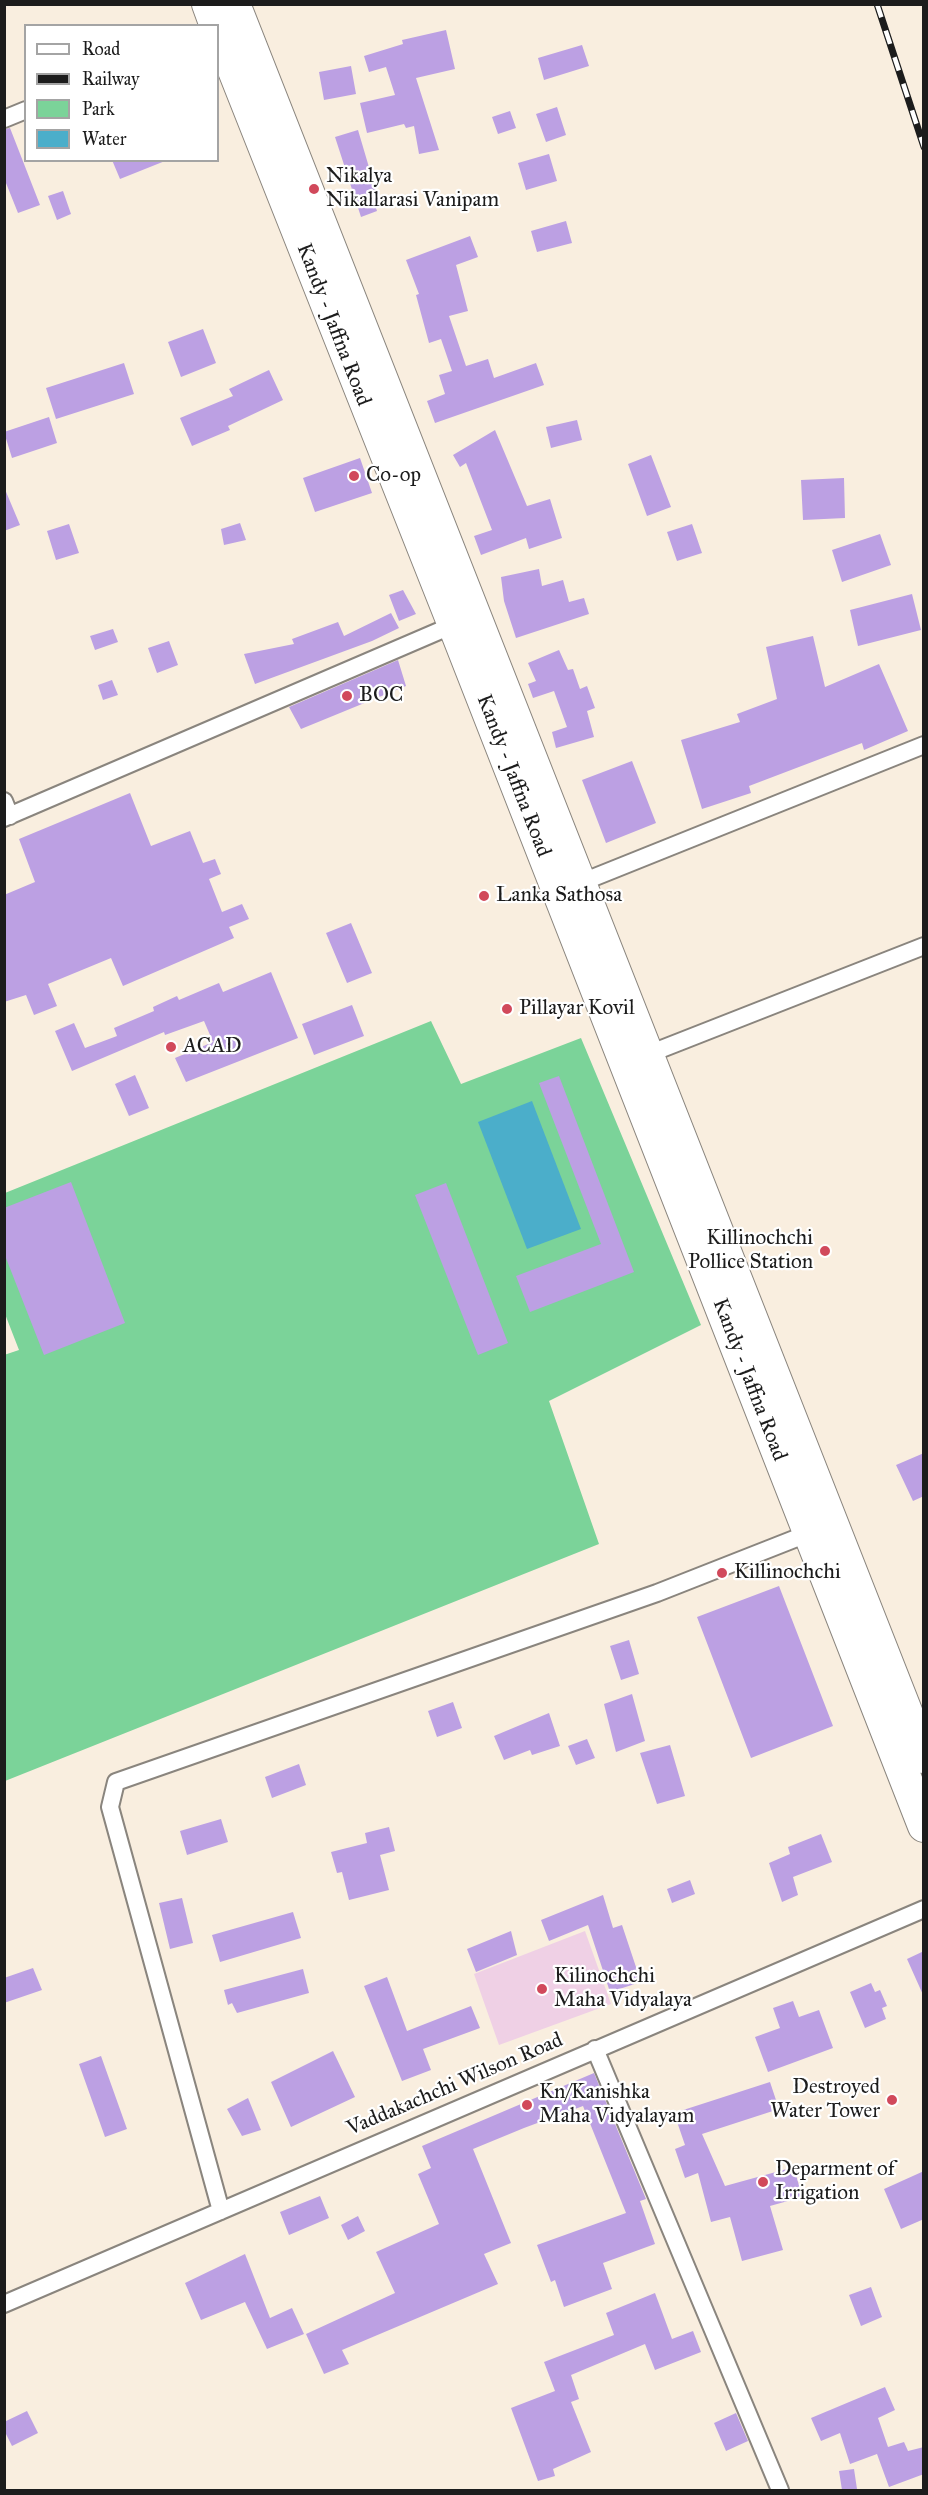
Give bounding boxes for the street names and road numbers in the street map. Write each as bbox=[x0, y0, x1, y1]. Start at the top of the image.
street label: Kandy - Jaffna Road bbox=[290, 240, 376, 410]
street label: Kandy - Jaffna Road bbox=[470, 691, 556, 861]
street label: Kandy - Jaffna Road bbox=[706, 1295, 792, 1465]
street label: Vaddakachchi Wilson Road bbox=[343, 2028, 567, 2142]

